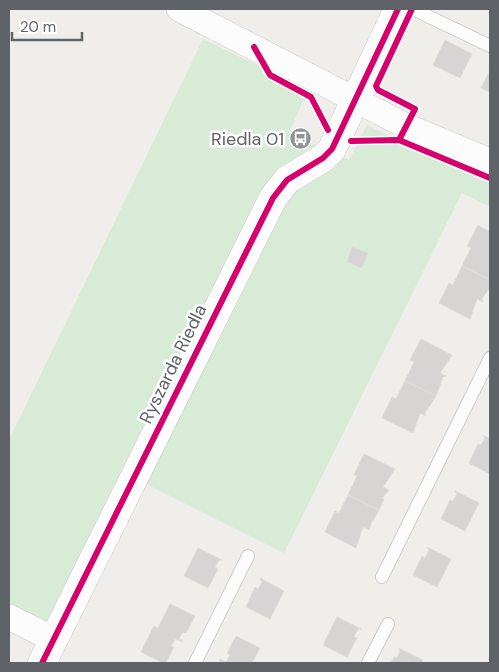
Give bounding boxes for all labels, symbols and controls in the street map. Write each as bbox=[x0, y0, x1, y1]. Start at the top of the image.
scale bar bbox=[12, 10, 82, 42]
text: 20 m bbox=[20, 17, 56, 37]
place label: Riedla 01 bbox=[211, 127, 284, 151]
bus stop icon: Riedla 01 bbox=[288, 127, 312, 151]
street label: Ryszarda Riedla bbox=[134, 300, 212, 428]

